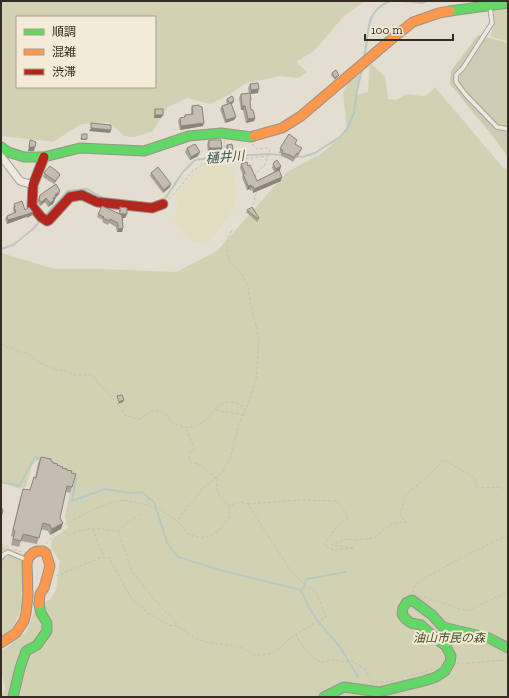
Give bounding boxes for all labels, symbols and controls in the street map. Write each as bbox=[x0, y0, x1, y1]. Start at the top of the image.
legend bbox=[16, 16, 156, 88]
scale bar bbox=[365, 16, 453, 42]
text: 100 m bbox=[371, 23, 403, 37]
text: 順調 bbox=[52, 25, 76, 39]
text: 混雑 bbox=[52, 45, 76, 59]
text: 渋滞 bbox=[52, 65, 76, 79]
water label: 樋井川 bbox=[205, 148, 247, 166]
park label: 油山市民の森 bbox=[413, 631, 486, 645]

